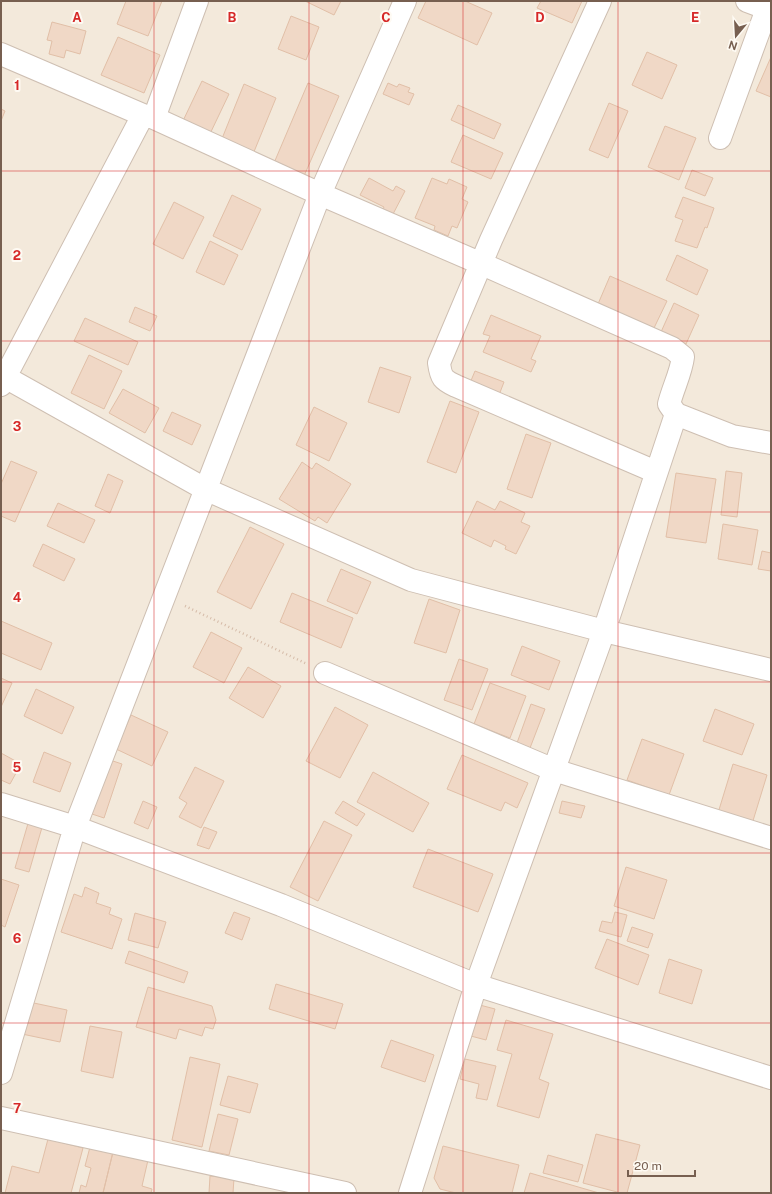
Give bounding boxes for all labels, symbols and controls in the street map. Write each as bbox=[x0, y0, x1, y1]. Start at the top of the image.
text: A bbox=[72, 10, 82, 25]
text: B bbox=[228, 10, 237, 25]
text: C bbox=[381, 10, 391, 25]
text: D bbox=[535, 10, 545, 25]
text: E bbox=[691, 10, 699, 25]
north arrow bbox=[716, 16, 756, 56]
text: N bbox=[727, 38, 739, 53]
text: 1 bbox=[14, 78, 20, 93]
text: 2 bbox=[13, 248, 21, 263]
text: 3 bbox=[13, 419, 22, 434]
text: 4 bbox=[13, 590, 22, 605]
text: 5 bbox=[13, 760, 22, 775]
text: 6 bbox=[13, 931, 22, 946]
text: 7 bbox=[13, 1101, 21, 1116]
scale bar bbox=[628, 1152, 695, 1178]
text: 20 m bbox=[634, 1159, 662, 1173]

